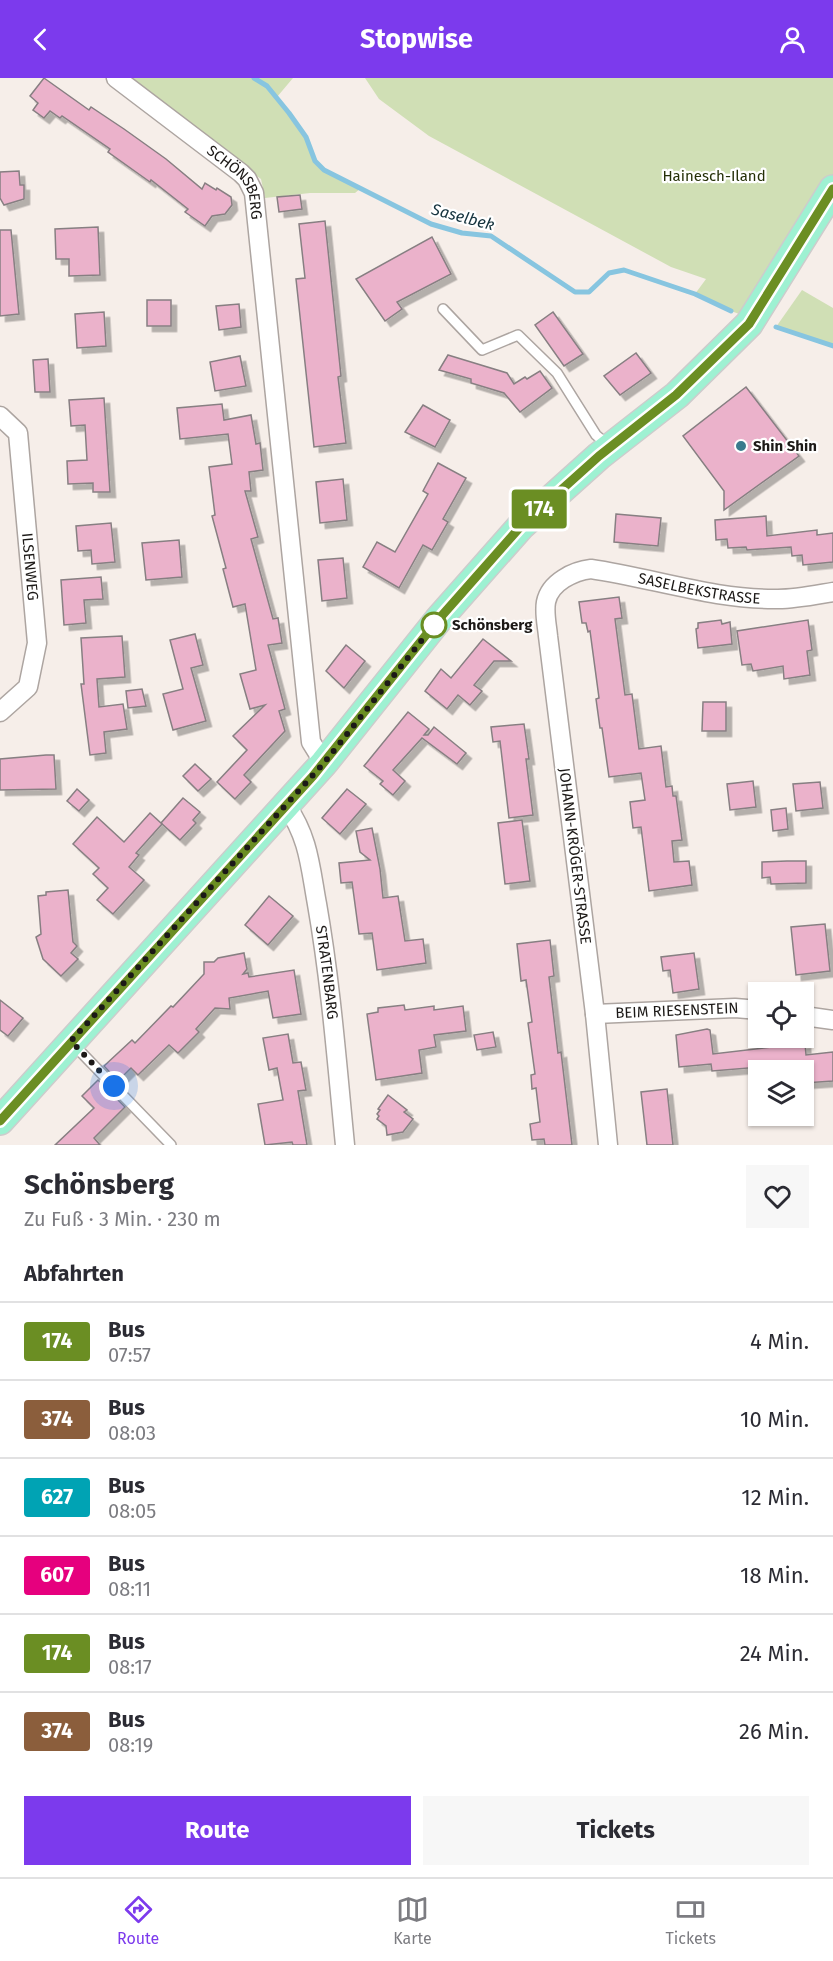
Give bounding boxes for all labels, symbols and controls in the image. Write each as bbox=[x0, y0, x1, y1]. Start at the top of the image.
icon: back bbox=[24, 23, 57, 56]
text: Stopwise bbox=[360, 23, 473, 55]
icon: person bbox=[776, 23, 809, 56]
street label: SCHÖNSBERG bbox=[203, 141, 266, 220]
park label: Hainesch-Iland bbox=[662, 167, 766, 185]
water label: Saselbek bbox=[429, 199, 497, 235]
place label: Shin Shin bbox=[753, 437, 817, 455]
marker: Shin Shin bbox=[734, 439, 748, 453]
line badge: 174 bbox=[504, 490, 574, 528]
text: 174 bbox=[524, 496, 554, 522]
street label: ILSENWEG bbox=[18, 532, 42, 601]
street label: SASELBEKSTRASSE bbox=[636, 569, 761, 608]
marker: Schönsberg bbox=[421, 612, 447, 638]
place label: Schönsberg bbox=[452, 616, 533, 634]
street label: JOHANN-KRÖGER-STRASSE bbox=[555, 767, 595, 945]
street label: STRATENBARG bbox=[312, 924, 342, 1020]
map controls bbox=[748, 982, 814, 1126]
button: locate bbox=[748, 982, 814, 1048]
street label: BEIM RIESENSTEIN bbox=[615, 999, 739, 1022]
button: layers bbox=[748, 1060, 814, 1126]
your location bbox=[99, 1071, 129, 1101]
button: heart bbox=[746, 1165, 809, 1228]
text: Schönsberg bbox=[24, 1168, 174, 1201]
text: Zu Fuß · 3 Min. · 230 m bbox=[24, 1207, 221, 1231]
text: Abfahrten bbox=[24, 1260, 124, 1287]
text: Bus bbox=[108, 1316, 145, 1343]
text: 174 bbox=[42, 1328, 72, 1354]
text: 4 Min. bbox=[750, 1328, 809, 1355]
text: 07:57 bbox=[108, 1343, 151, 1367]
text: Bus bbox=[108, 1394, 145, 1421]
text: 374 bbox=[41, 1406, 73, 1432]
text: 10 Min. bbox=[740, 1406, 809, 1433]
text: 08:03 bbox=[108, 1421, 156, 1445]
text: Bus bbox=[108, 1472, 145, 1499]
text: 627 bbox=[41, 1484, 73, 1510]
text: 12 Min. bbox=[741, 1484, 809, 1511]
text: 08:05 bbox=[108, 1499, 156, 1523]
text: Bus bbox=[108, 1550, 145, 1577]
text: 607 bbox=[40, 1562, 74, 1588]
text: 18 Min. bbox=[740, 1562, 809, 1589]
text: 08:11 bbox=[108, 1577, 151, 1601]
text: Bus bbox=[108, 1628, 145, 1655]
text: 174 bbox=[42, 1640, 72, 1666]
text: 24 Min. bbox=[740, 1640, 809, 1667]
text: 08:17 bbox=[108, 1655, 152, 1679]
text: Bus bbox=[108, 1706, 145, 1733]
text: 374 bbox=[41, 1718, 73, 1744]
text: 26 Min. bbox=[739, 1718, 809, 1745]
text: 08:19 bbox=[108, 1733, 153, 1757]
button: Route bbox=[24, 1796, 411, 1865]
button: Tickets bbox=[423, 1796, 809, 1865]
tab: Route bbox=[117, 1893, 159, 1948]
tab: Karte bbox=[393, 1893, 432, 1948]
tab: Tickets bbox=[666, 1893, 716, 1948]

